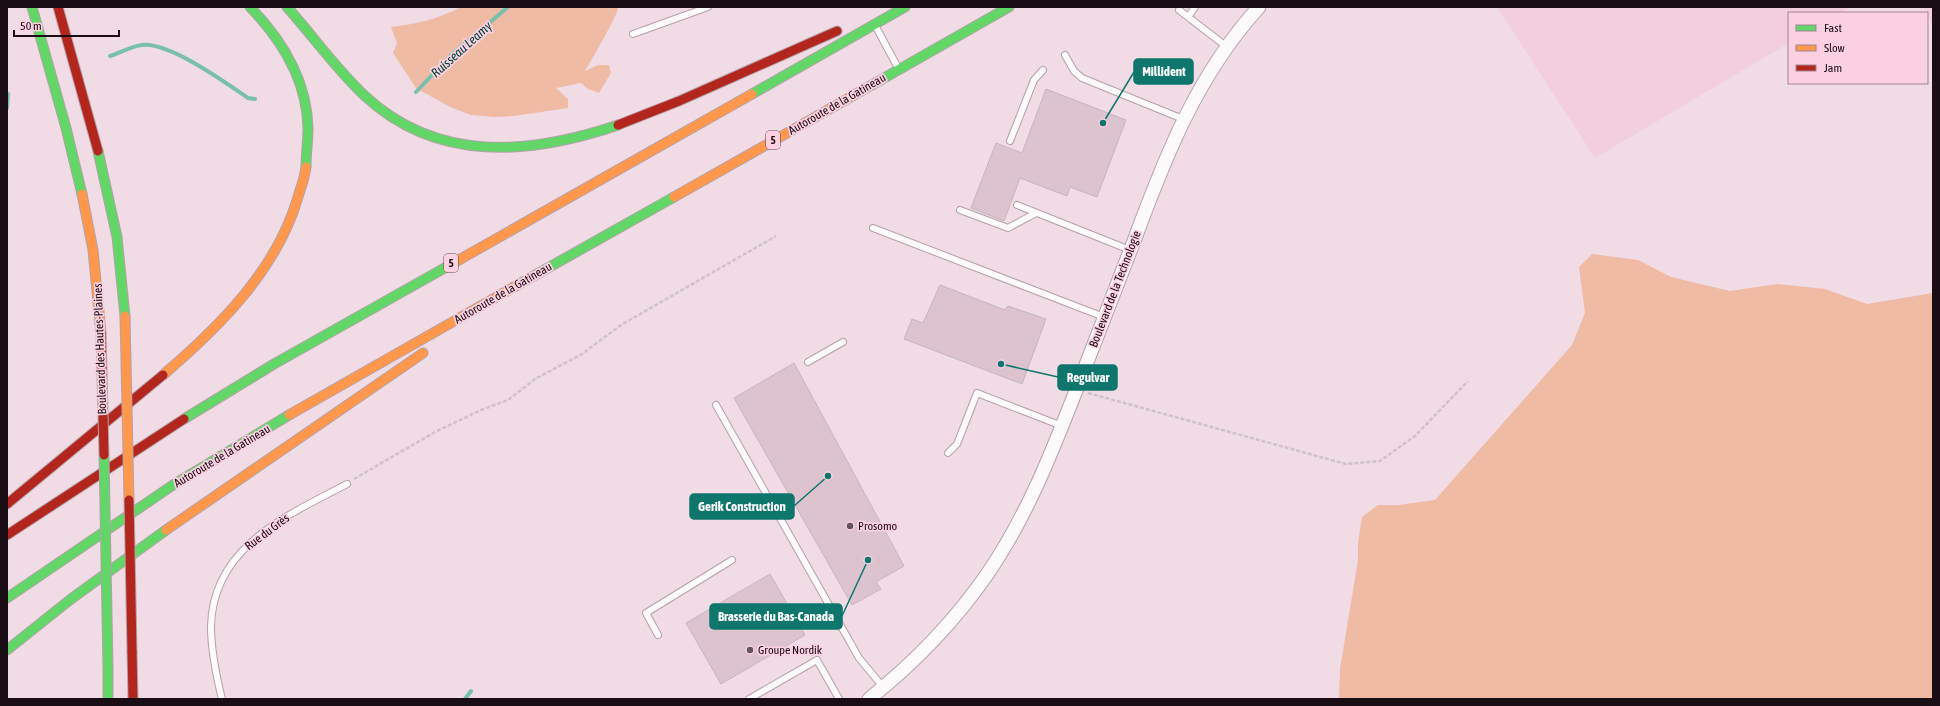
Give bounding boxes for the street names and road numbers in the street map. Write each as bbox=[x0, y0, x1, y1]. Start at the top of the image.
street label: Autoroute de la Gatineau bbox=[786, 70, 888, 138]
road number: 5 bbox=[766, 131, 780, 149]
street label: Boulevard de la Technologie bbox=[1086, 229, 1144, 349]
road number: 5 bbox=[444, 254, 458, 272]
street label: Autoroute de la Gatineau bbox=[452, 259, 554, 327]
street label: Boulevard des Hautes-Plaines bbox=[91, 283, 109, 415]
street label: Autoroute de la Gatineau bbox=[171, 422, 273, 490]
street label: Rue du Grès bbox=[242, 511, 292, 553]

